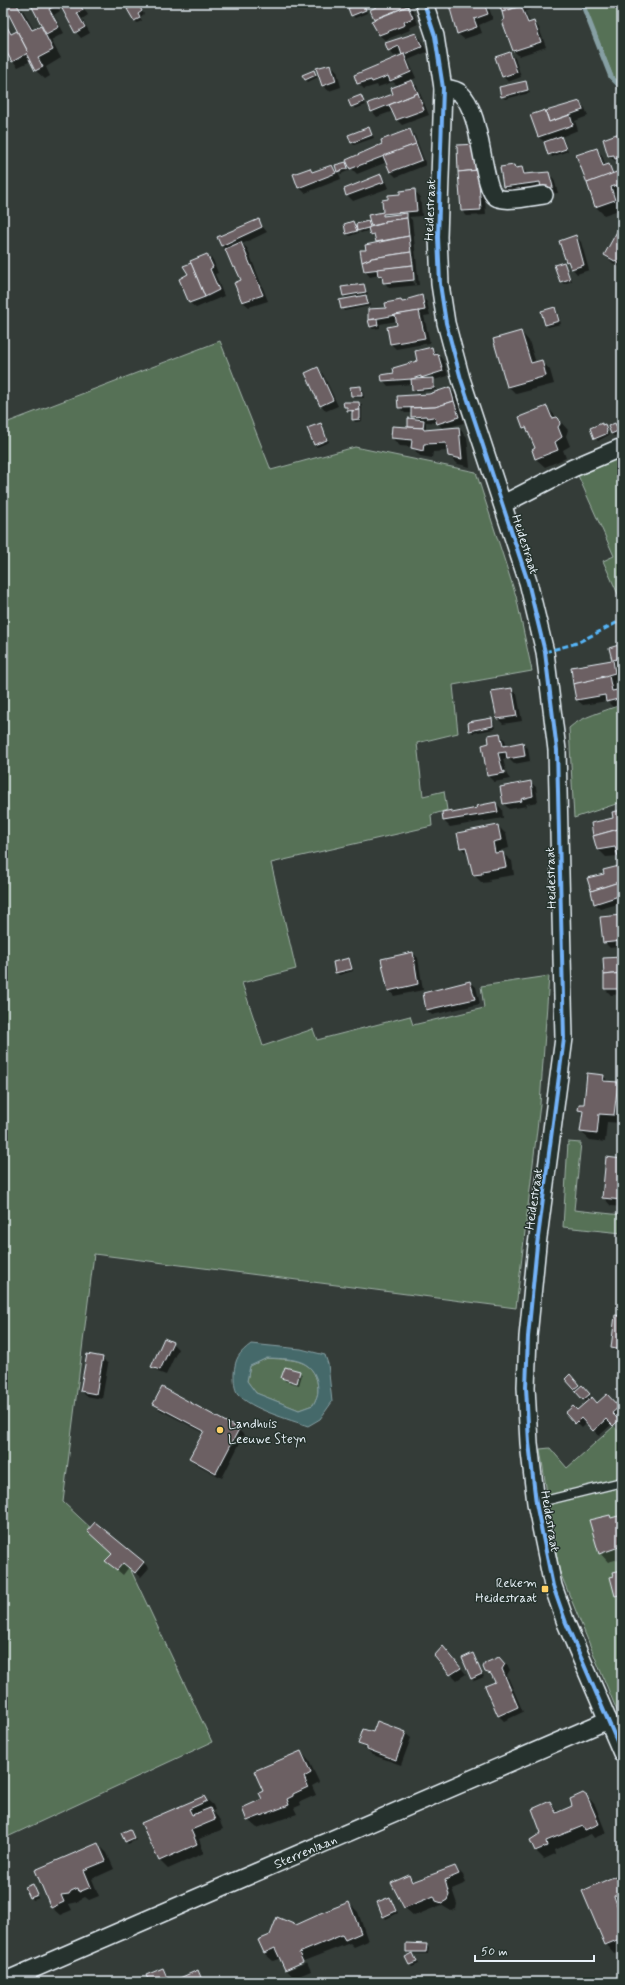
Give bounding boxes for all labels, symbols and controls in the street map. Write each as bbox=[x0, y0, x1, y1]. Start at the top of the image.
street label: Heidestraat bbox=[421, 179, 440, 241]
street label: Heidestraat bbox=[507, 513, 542, 577]
street label: Heidestraat bbox=[542, 847, 561, 909]
street label: Heidestraat bbox=[522, 1167, 547, 1231]
place label: Landhuis Leeuwe Steyn bbox=[228, 1416, 306, 1448]
marker: Landhuis Leeuwe Steyn bbox=[215, 1425, 225, 1435]
street label: Heidestraat bbox=[536, 1489, 563, 1553]
place label: Rekem Heidestraat bbox=[475, 1575, 537, 1607]
marker: Rekem Heidestraat bbox=[540, 1584, 550, 1594]
street label: Sterrenlaan bbox=[271, 1831, 340, 1873]
scale bar bbox=[475, 1937, 594, 1963]
text: 50 m bbox=[481, 1944, 508, 1960]

